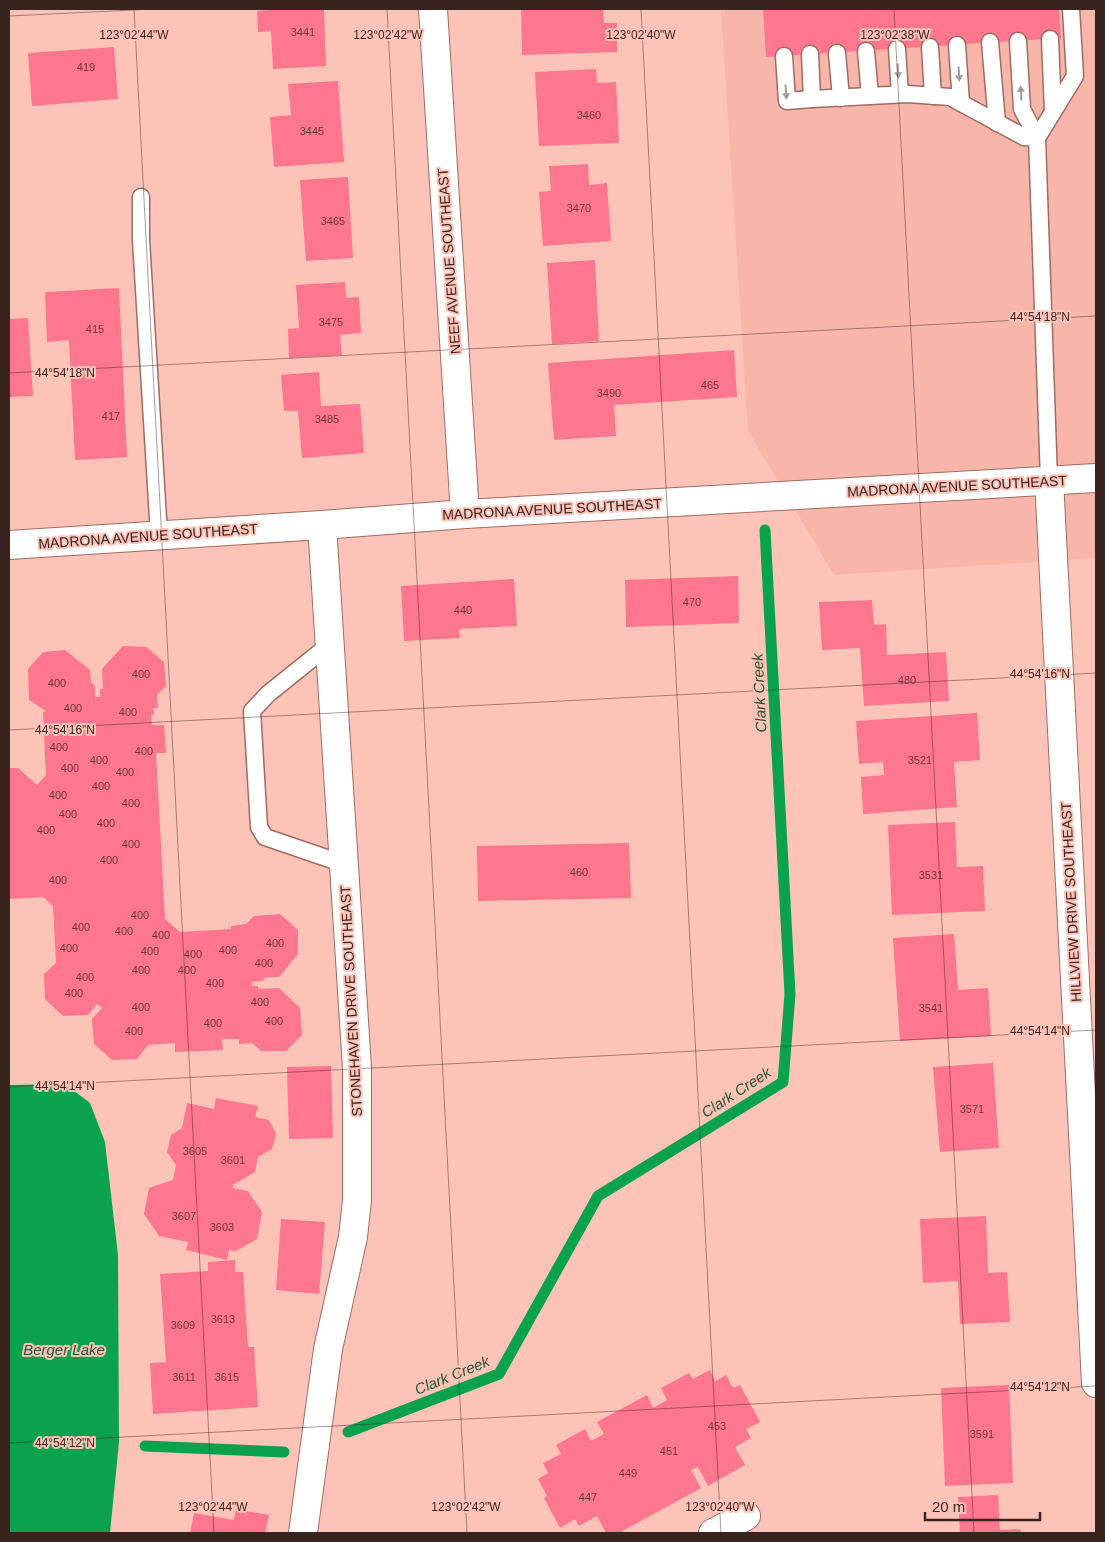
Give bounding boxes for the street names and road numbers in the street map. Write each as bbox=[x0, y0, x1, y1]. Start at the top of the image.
street label: NEEF AVENUE SOUTHEAST bbox=[434, 167, 463, 355]
street label: MADRONA AVENUE SOUTHEAST bbox=[847, 472, 1068, 500]
street label: MADRONA AVENUE SOUTHEAST bbox=[442, 495, 663, 523]
street label: MADRONA AVENUE SOUTHEAST bbox=[38, 520, 259, 552]
street label: HILLVIEW DRIVE SOUTHEAST bbox=[1058, 801, 1084, 1003]
street label: STONEHAVEN DRIVE SOUTHEAST bbox=[337, 885, 365, 1117]

